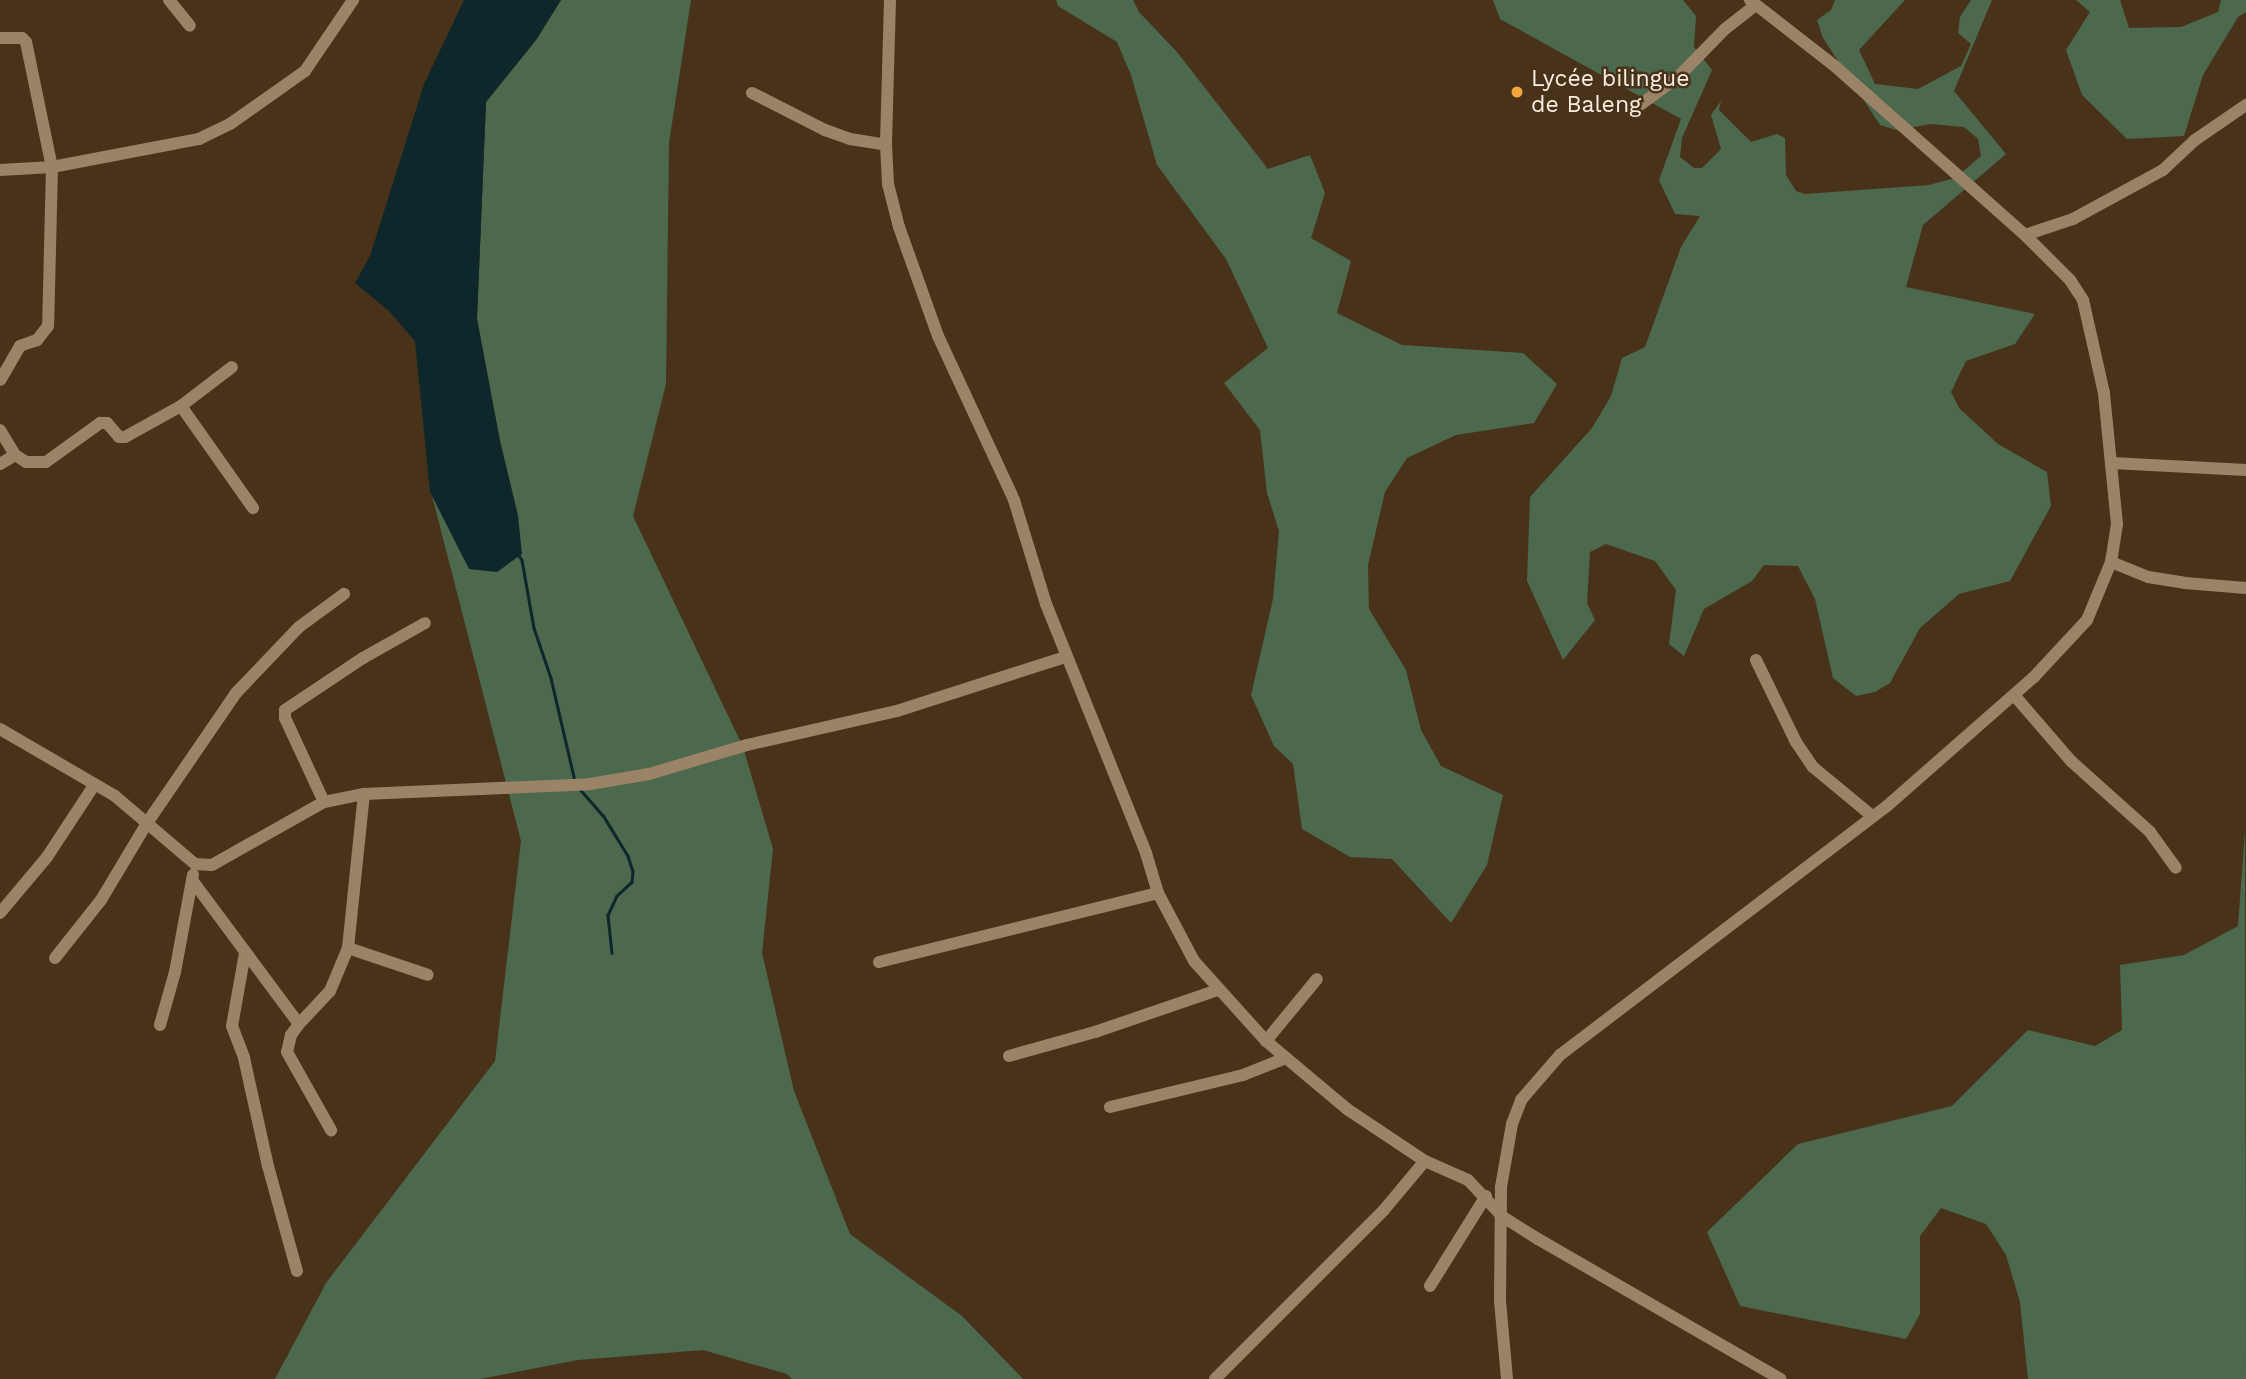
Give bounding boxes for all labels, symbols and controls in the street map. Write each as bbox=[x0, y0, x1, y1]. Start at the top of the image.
place label: Lycée bilingue de Baleng bbox=[1531, 65, 1689, 119]
marker: Lycée bilingue de Baleng bbox=[1509, 84, 1525, 100]

